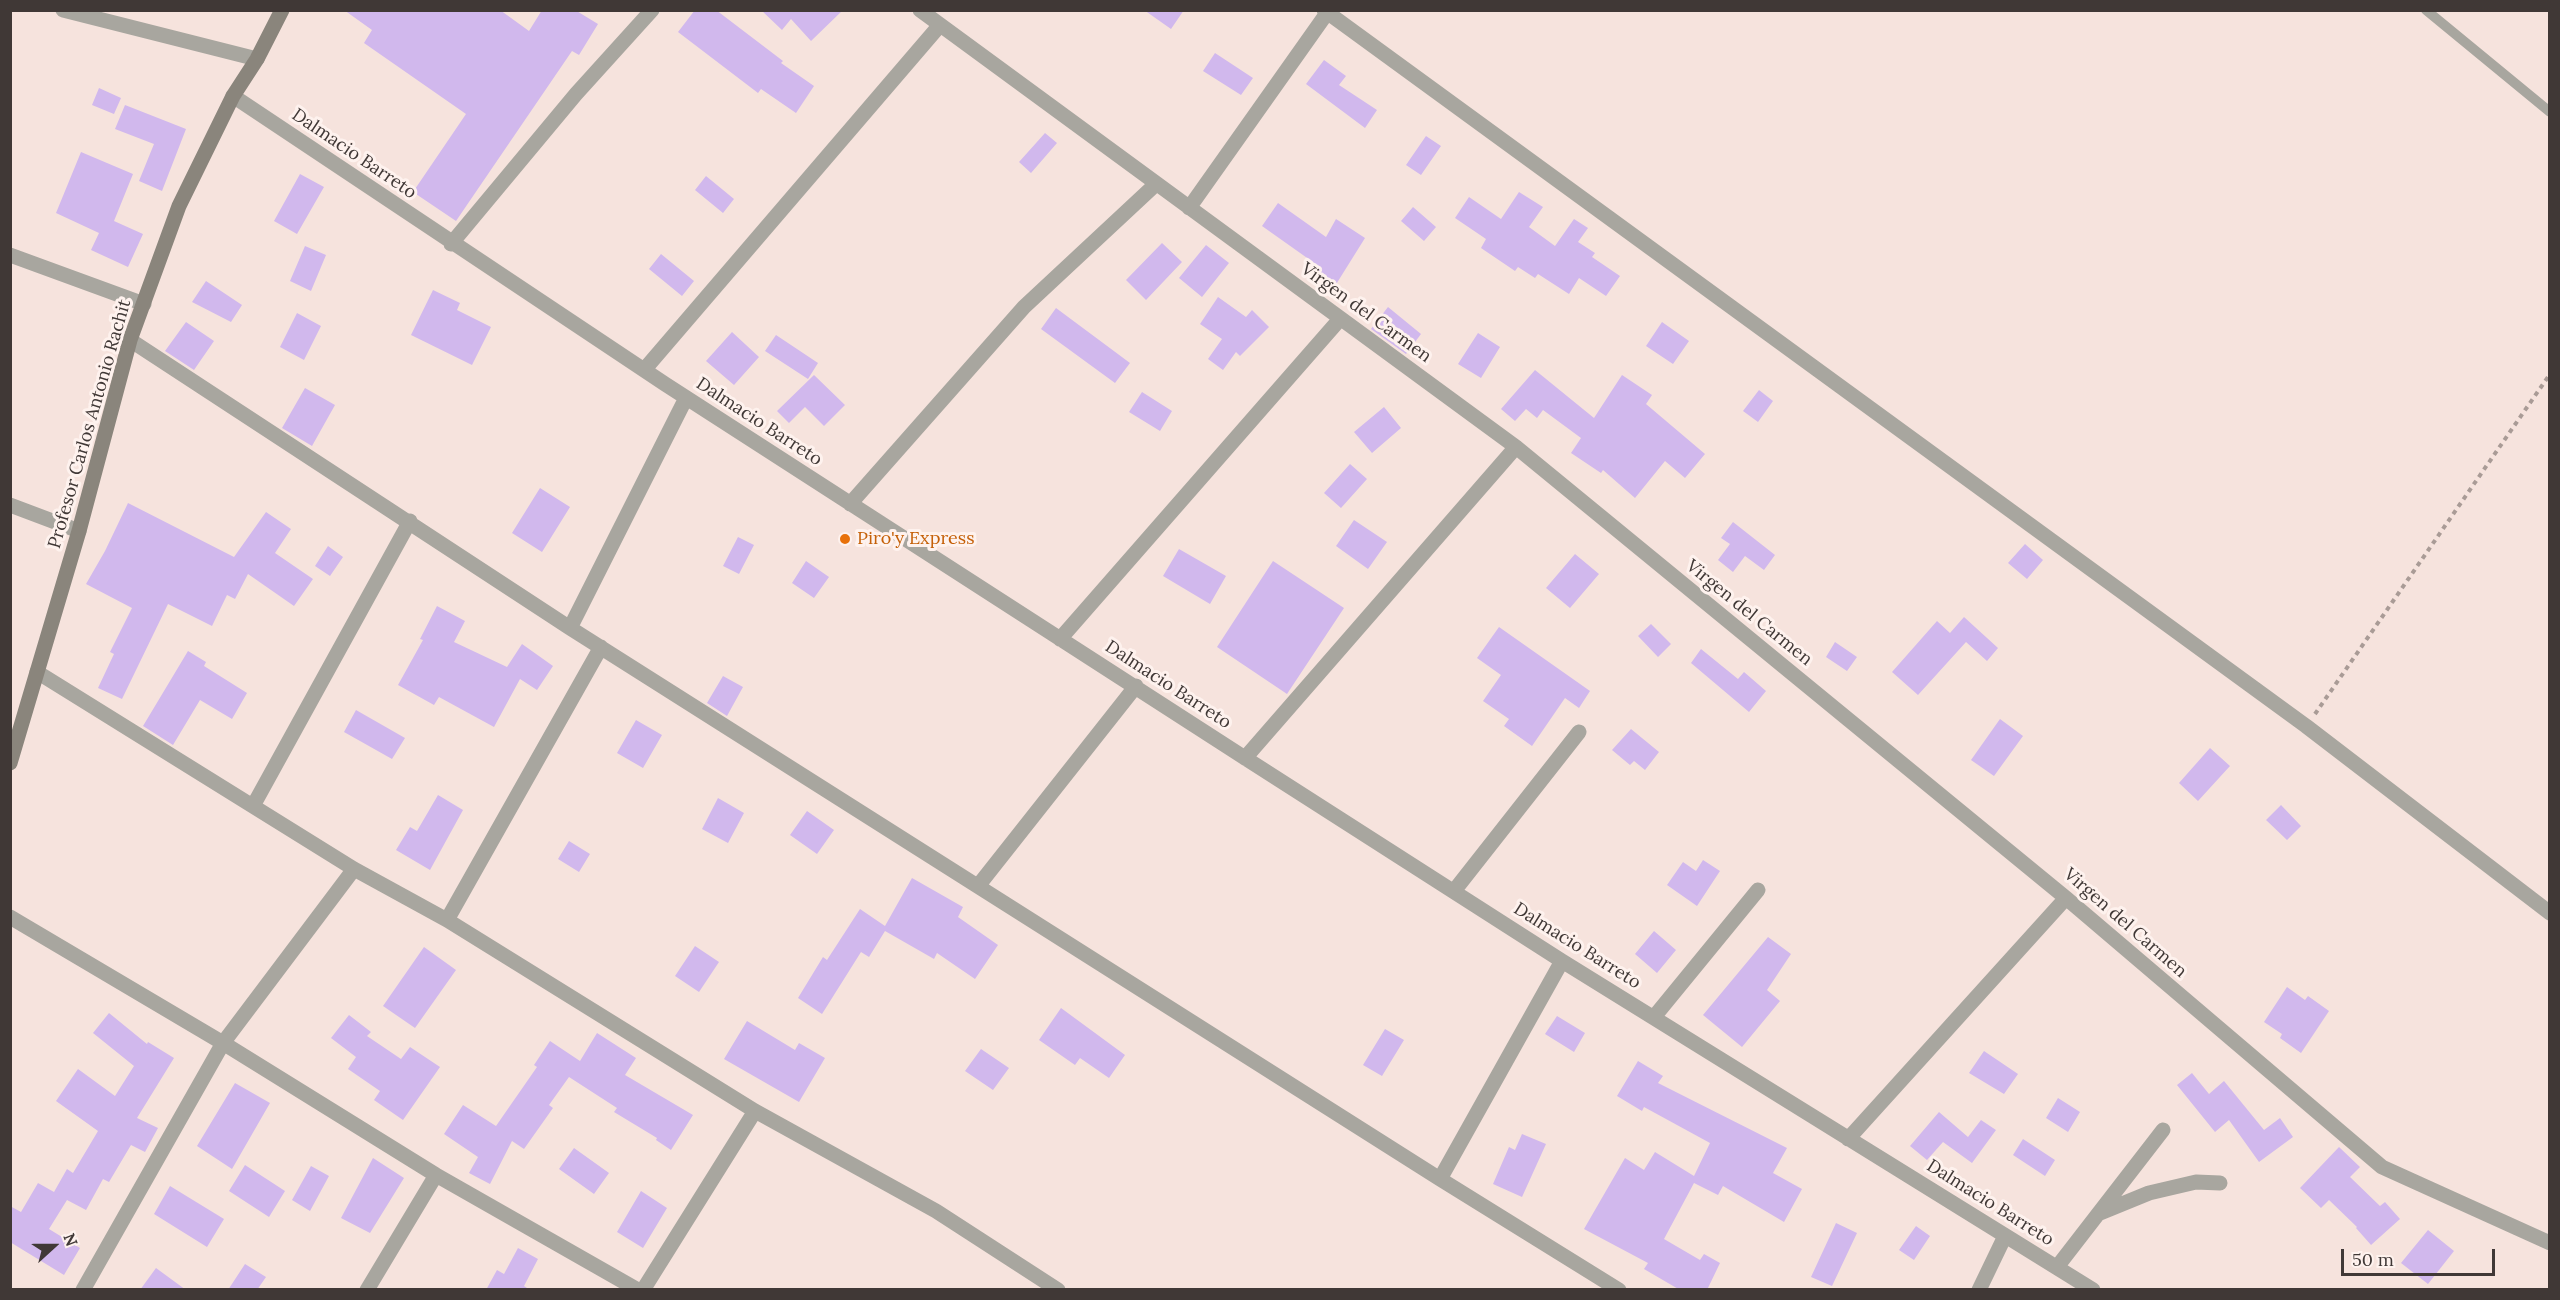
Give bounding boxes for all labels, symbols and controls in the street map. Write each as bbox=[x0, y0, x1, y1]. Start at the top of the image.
street label: Dalmacio Barreto bbox=[288, 104, 420, 204]
street label: Virgen del Carmen bbox=[1297, 258, 1435, 368]
street label: Profesor Carlos Antonio Rachit bbox=[44, 297, 136, 551]
street label: Dalmacio Barreto bbox=[692, 373, 826, 471]
place label: Piro'y Express bbox=[857, 528, 974, 550]
marker: Piro'y Express bbox=[838, 532, 852, 546]
street label: Virgen del Carmen bbox=[1682, 555, 1816, 671]
street label: Dalmacio Barreto bbox=[1101, 636, 1235, 734]
street label: Virgen del Carmen bbox=[2059, 864, 2191, 982]
street label: Dalmacio Barreto bbox=[1509, 898, 1645, 994]
street label: Dalmacio Barreto bbox=[1922, 1155, 2058, 1251]
north arrow bbox=[24, 1216, 84, 1276]
text: N bbox=[59, 1230, 82, 1249]
scale bar bbox=[2344, 1237, 2498, 1275]
text: 50 m bbox=[2352, 1248, 2394, 1271]

